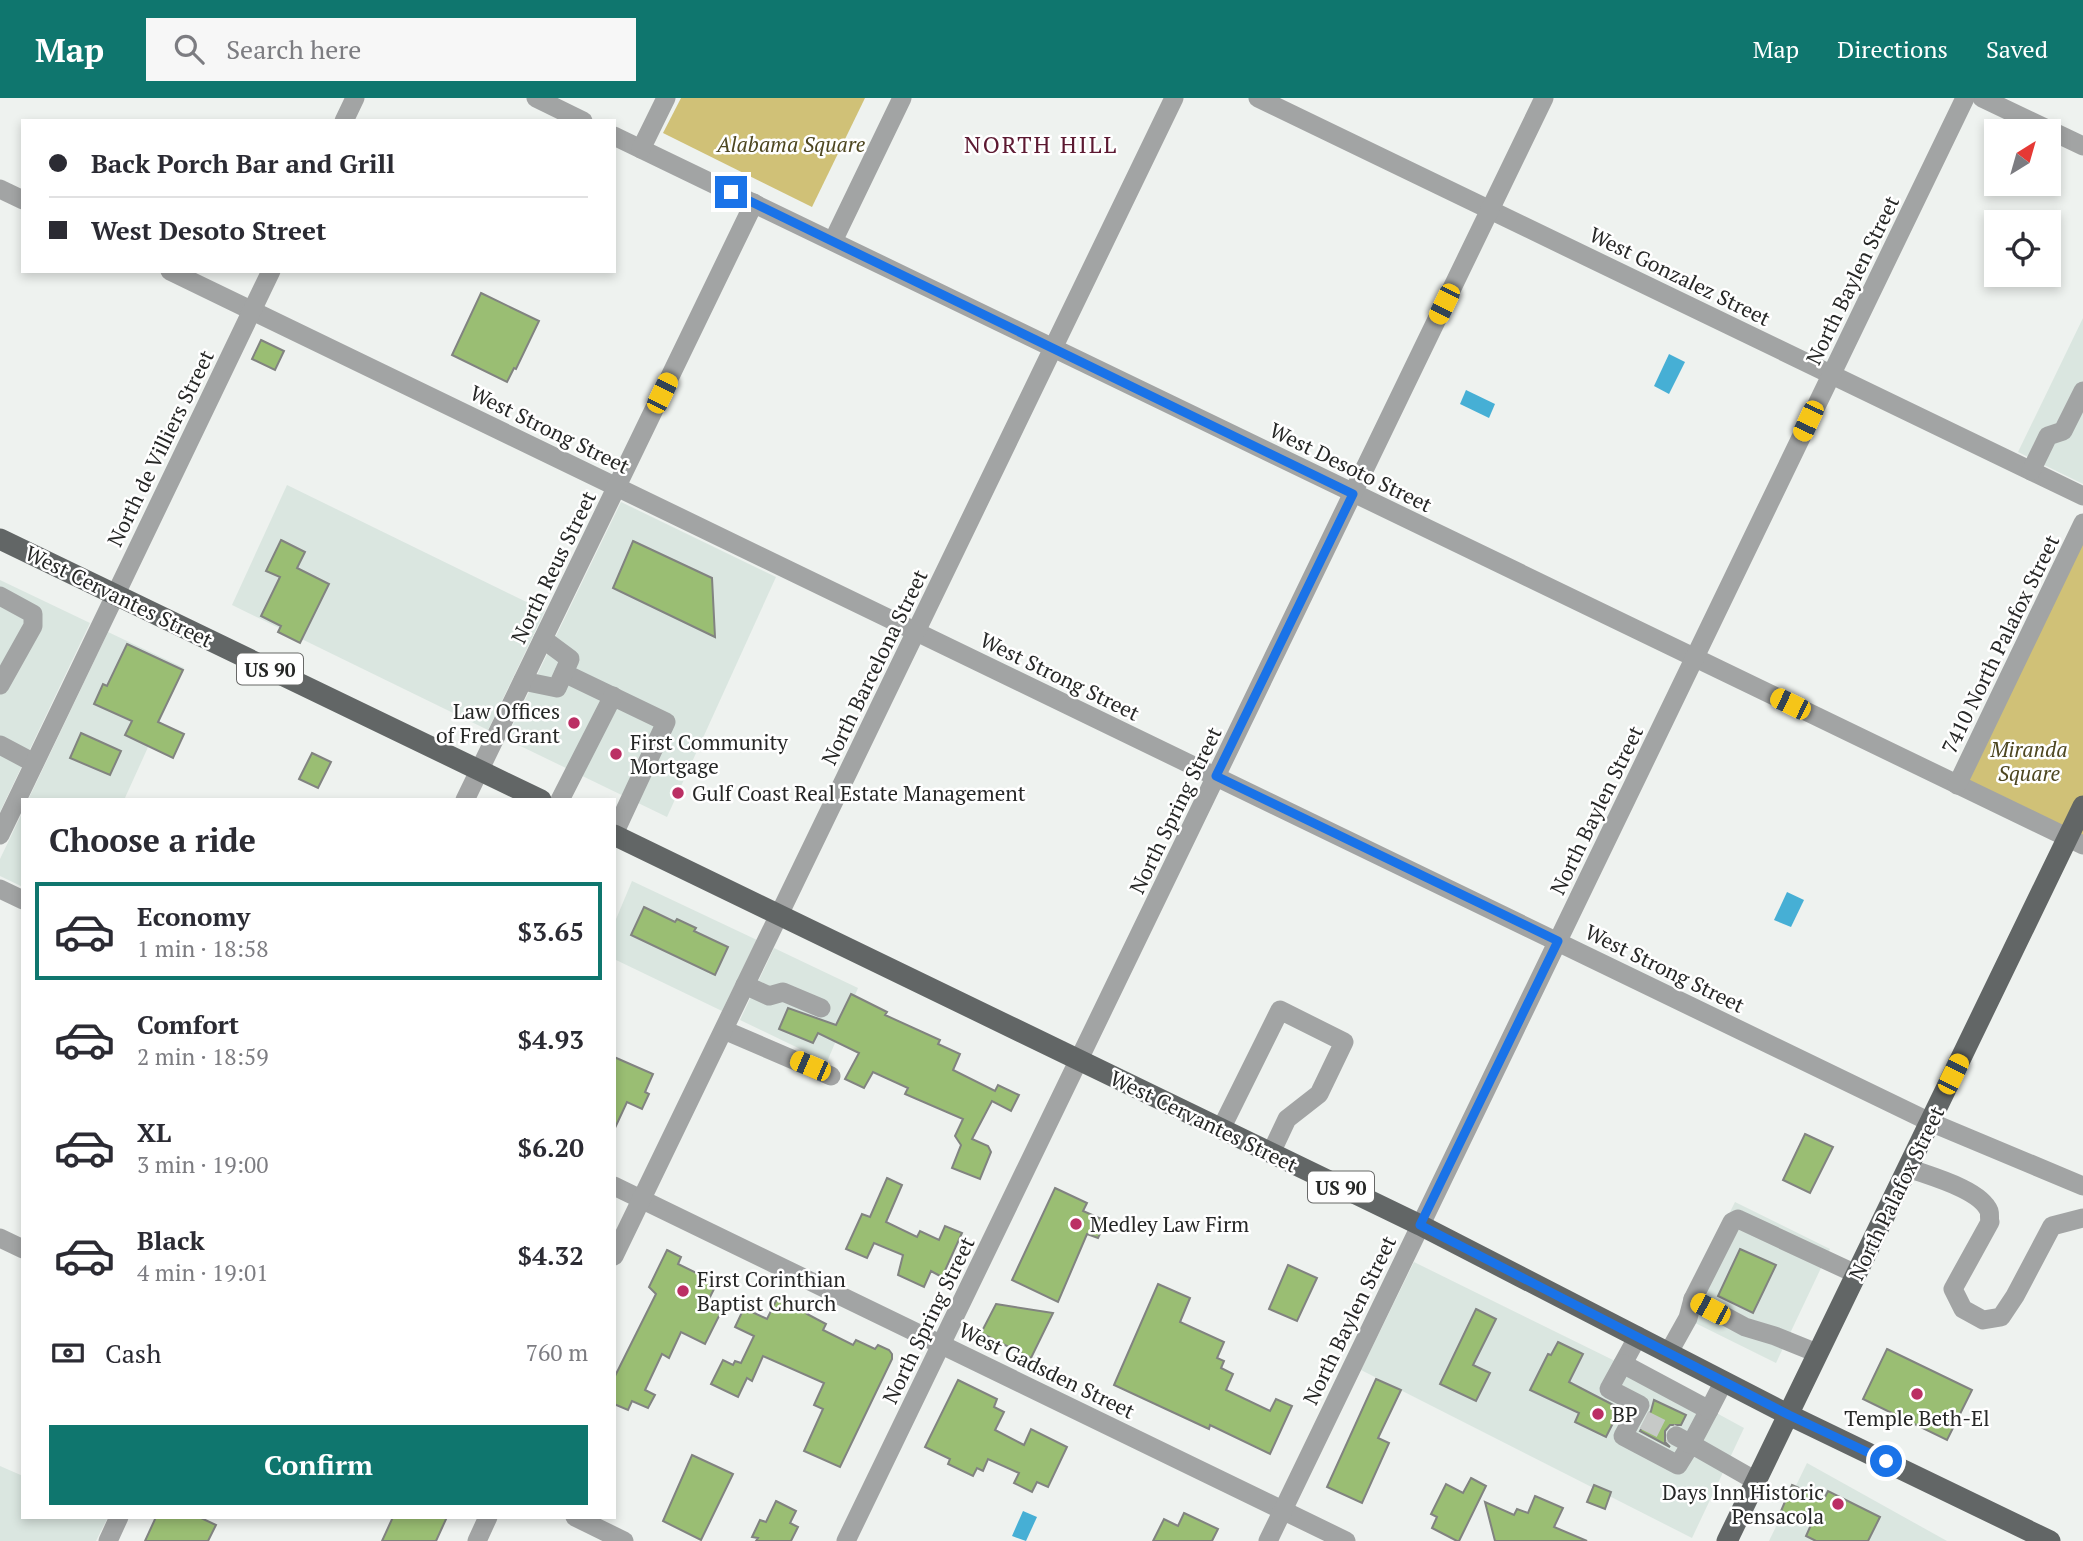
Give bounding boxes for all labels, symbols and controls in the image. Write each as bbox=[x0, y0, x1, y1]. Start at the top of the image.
search box bbox=[146, 18, 636, 81]
text: Map bbox=[35, 28, 104, 71]
icon: search bbox=[170, 30, 208, 68]
text: Search here bbox=[226, 32, 361, 66]
text: Map bbox=[1753, 33, 1799, 65]
text: Directions bbox=[1837, 33, 1948, 65]
text: Saved bbox=[1986, 33, 2048, 65]
north arrow bbox=[1984, 119, 2062, 196]
map controls bbox=[1984, 119, 2061, 287]
district label: NORTH HILL bbox=[964, 129, 1118, 160]
park label: Alabama Square bbox=[715, 130, 866, 158]
text: Back Porch Bar and Grill bbox=[91, 146, 395, 180]
route end bbox=[715, 176, 747, 208]
street label: North Baylen Street bbox=[1799, 191, 1905, 369]
button: locate bbox=[1984, 210, 2061, 287]
text: West Desoto Street bbox=[91, 213, 326, 247]
street label: West Gonzalez Street bbox=[1585, 220, 1775, 332]
car bbox=[1426, 281, 1463, 327]
street label: North de Villiers Street bbox=[100, 345, 220, 551]
car bbox=[644, 370, 681, 416]
street label: West Strong Street bbox=[466, 378, 635, 480]
car bbox=[1790, 398, 1827, 444]
street label: West Desoto Street bbox=[1265, 416, 1437, 519]
street label: North Reus Street bbox=[504, 486, 602, 648]
street label: 7410 North Palafox Street bbox=[1935, 530, 2065, 758]
street label: West Cervantes Street bbox=[21, 538, 217, 654]
street label: North Barcelona Street bbox=[815, 565, 934, 769]
street label: West Strong Street bbox=[976, 625, 1145, 727]
road number: US 90 bbox=[237, 654, 303, 684]
car bbox=[1767, 685, 1814, 723]
place label: Law Offices of Fred Grant bbox=[436, 697, 560, 749]
marker: Law Offices of Fred Grant bbox=[566, 715, 582, 731]
street label: North Baylen Street bbox=[1543, 721, 1649, 899]
street label: North Spring Street bbox=[1122, 722, 1228, 898]
place label: First Community Mortgage bbox=[630, 728, 788, 780]
park label: Miranda Square bbox=[1989, 735, 2068, 787]
marker: First Community Mortgage bbox=[608, 746, 624, 762]
place label: Gulf Coast Real Estate Management bbox=[692, 779, 1026, 807]
marker: Gulf Coast Real Estate Management bbox=[670, 785, 686, 801]
text: Choose a ride bbox=[49, 819, 256, 861]
text: Economy bbox=[137, 899, 250, 933]
icon: car bbox=[53, 900, 116, 963]
text: $3.65 bbox=[518, 914, 584, 948]
street label: West Strong Street bbox=[1581, 917, 1750, 1019]
text: 1 min · 18:58 bbox=[137, 933, 269, 964]
text: Comfort bbox=[137, 1007, 239, 1041]
icon: car bbox=[53, 1008, 116, 1071]
text: $4.93 bbox=[518, 1022, 584, 1056]
text: 2 min · 18:59 bbox=[137, 1041, 269, 1072]
car bbox=[787, 1048, 834, 1084]
car bbox=[1935, 1051, 1972, 1097]
street label: West Cervantes Street bbox=[1106, 1063, 1302, 1179]
street label: North Palafox Street bbox=[1842, 1101, 1950, 1285]
text: XL bbox=[137, 1115, 171, 1149]
icon: car bbox=[53, 1116, 116, 1179]
text: $6.20 bbox=[518, 1130, 584, 1164]
text: 3 min · 19:00 bbox=[137, 1149, 269, 1180]
road number: US 90 bbox=[1308, 1172, 1374, 1203]
place label: Medley Law Firm bbox=[1090, 1210, 1249, 1238]
marker: Medley Law Firm bbox=[1068, 1216, 1084, 1232]
text: Black bbox=[137, 1223, 205, 1257]
icon: car bbox=[53, 1224, 116, 1287]
street label: North Baylen Street bbox=[1296, 1231, 1402, 1409]
street label: North Spring Street bbox=[875, 1232, 981, 1408]
text: $4.32 bbox=[518, 1238, 584, 1272]
text: 4 min · 19:01 bbox=[137, 1257, 269, 1288]
place label: First Corinthian Baptist Church bbox=[697, 1265, 846, 1317]
marker: First Corinthian Baptist Church bbox=[675, 1283, 691, 1299]
car bbox=[1687, 1290, 1734, 1328]
street label: West Gadsden Street bbox=[954, 1315, 1140, 1425]
icon: cash bbox=[49, 1334, 87, 1372]
text: Cash bbox=[105, 1336, 161, 1370]
text: 760 m bbox=[526, 1337, 588, 1368]
marker: Temple Beth-El bbox=[1909, 1386, 1925, 1402]
place label: BP bbox=[1612, 1400, 1637, 1428]
place label: Temple Beth-El bbox=[1844, 1404, 1990, 1432]
marker: BP bbox=[1590, 1406, 1606, 1422]
button: Confirm bbox=[49, 1425, 588, 1505]
route start bbox=[1870, 1445, 1902, 1477]
place label: Days Inn Historic Pensacola bbox=[1662, 1478, 1824, 1530]
marker: Days Inn Historic Pensacola bbox=[1830, 1496, 1846, 1512]

